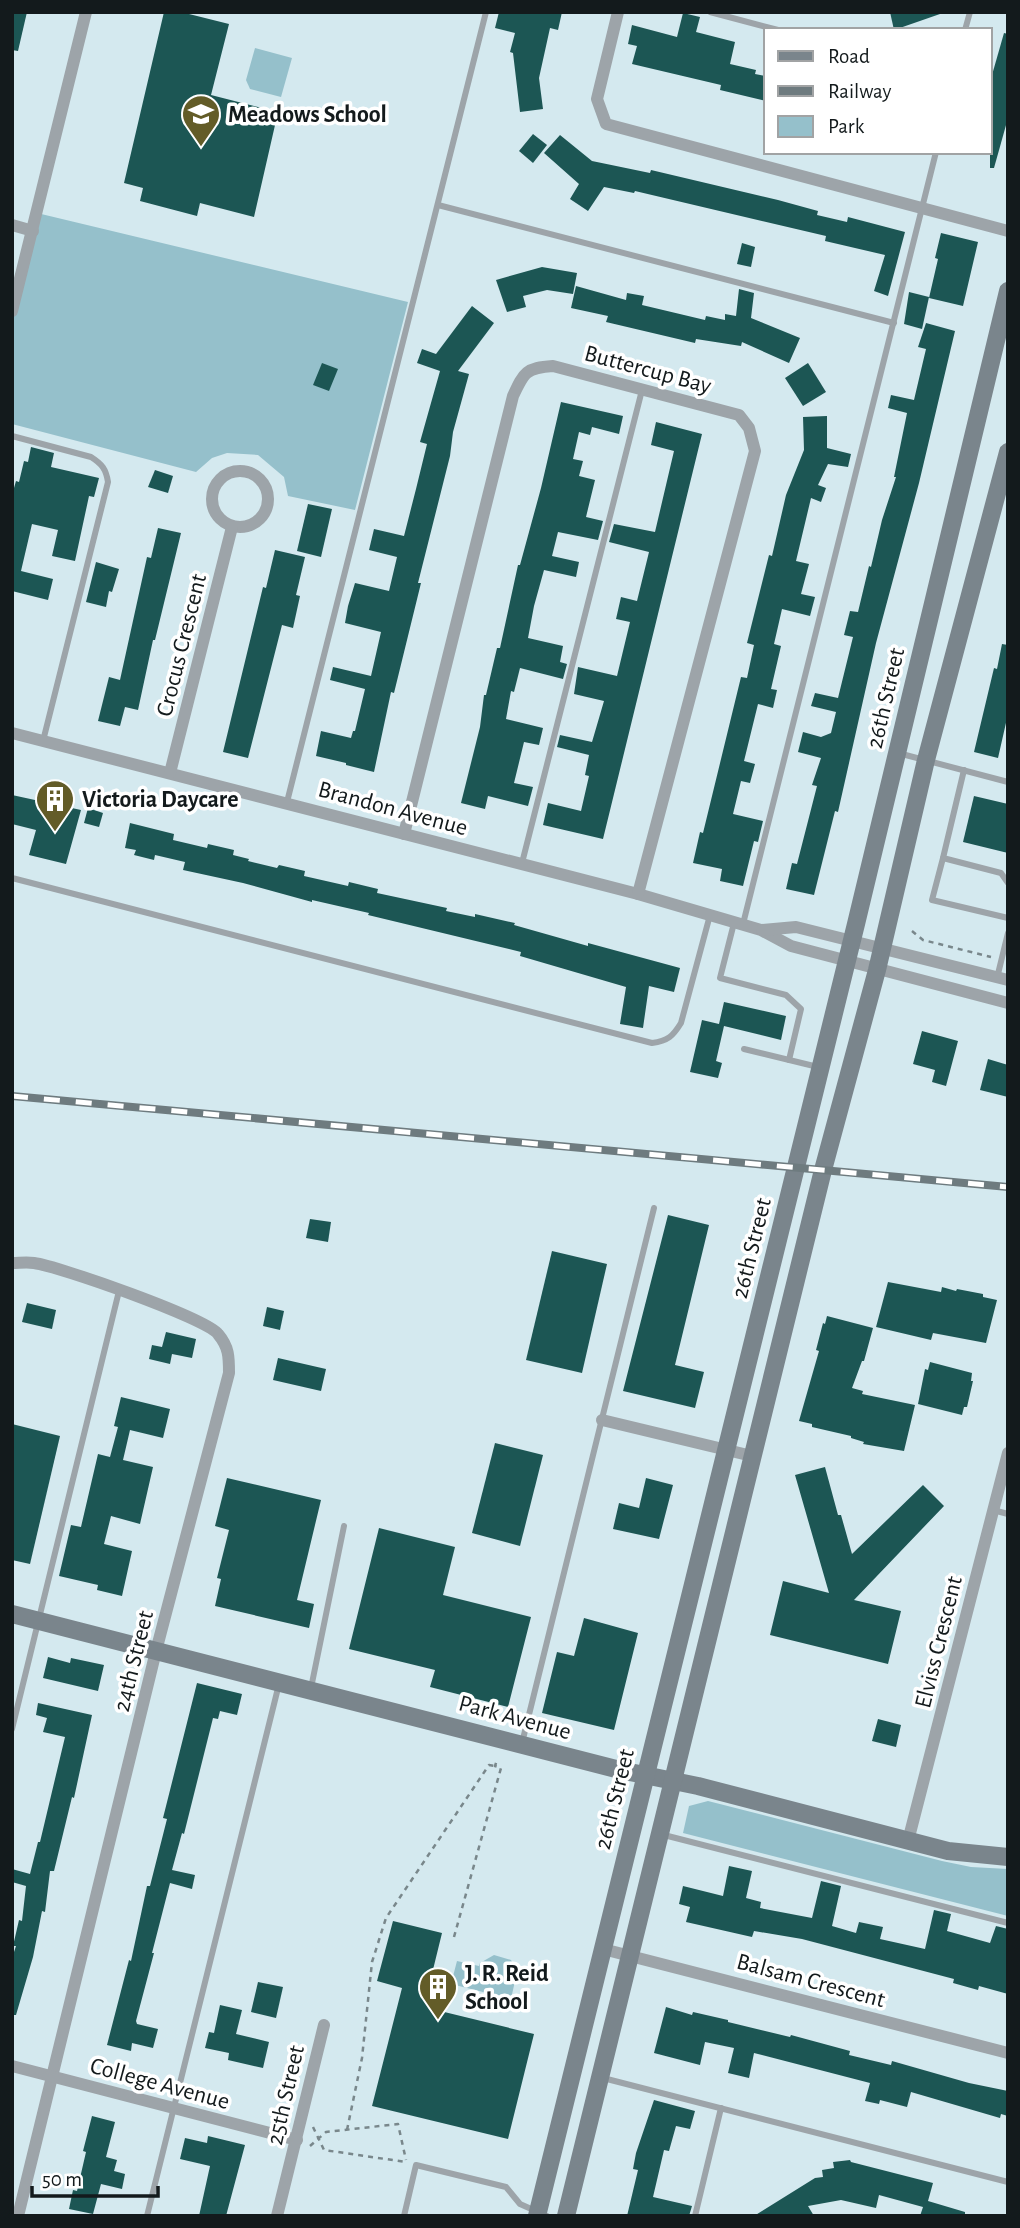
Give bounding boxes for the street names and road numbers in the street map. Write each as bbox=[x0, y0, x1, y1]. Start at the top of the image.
street label: Buttercup Bay bbox=[582, 341, 714, 398]
street label: Crocus Crescent bbox=[153, 571, 211, 719]
street label: 26th Street bbox=[863, 645, 909, 751]
street label: Brandon Avenue bbox=[315, 777, 470, 840]
street label: 26th Street bbox=[728, 1195, 776, 1301]
street label: Elviss Crescent bbox=[911, 1573, 967, 1711]
street label: 24th Street bbox=[110, 1608, 158, 1714]
street label: Park Avenue bbox=[456, 1691, 574, 1744]
street label: 26th Street bbox=[591, 1746, 639, 1852]
street label: Balsam Crescent bbox=[734, 1950, 888, 2012]
street label: 25th Street bbox=[263, 2043, 309, 2147]
street label: College Avenue bbox=[88, 2054, 232, 2114]

